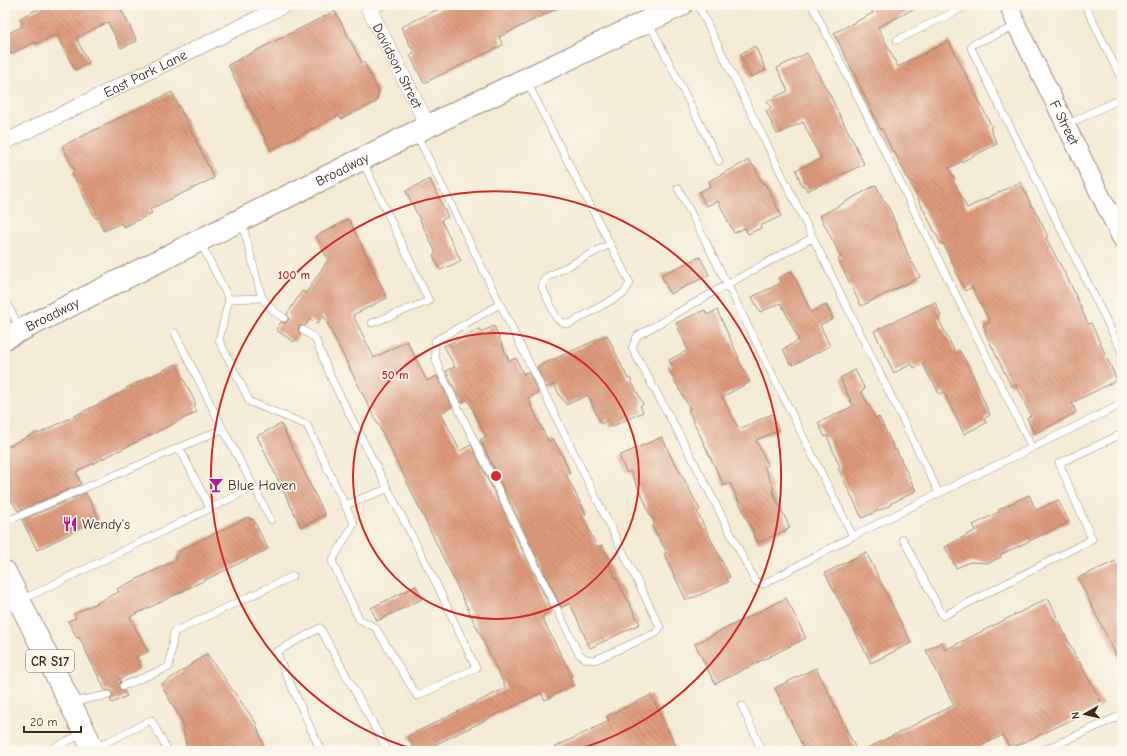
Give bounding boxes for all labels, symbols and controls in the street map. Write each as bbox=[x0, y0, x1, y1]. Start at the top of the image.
street label: Davidson Street bbox=[369, 20, 426, 112]
street label: East Park Lane bbox=[101, 46, 190, 101]
street label: F Street bbox=[1046, 97, 1083, 149]
street label: Broadway bbox=[313, 149, 373, 190]
text: 100 m bbox=[278, 268, 310, 282]
street label: Broadway bbox=[23, 294, 83, 335]
text: 50 m bbox=[381, 368, 409, 382]
centre of rings bbox=[489, 469, 503, 483]
bar icon: Blue Haven bbox=[207, 476, 225, 494]
place label: Blue Haven bbox=[228, 477, 296, 494]
restaurant icon: Wendy's bbox=[61, 515, 79, 533]
place label: Wendy's bbox=[82, 516, 130, 533]
road number: CR S17 bbox=[26, 650, 74, 672]
north arrow bbox=[1065, 694, 1105, 734]
scale bar bbox=[24, 708, 81, 734]
text: N bbox=[1069, 711, 1083, 720]
text: 20 m bbox=[30, 715, 58, 729]

